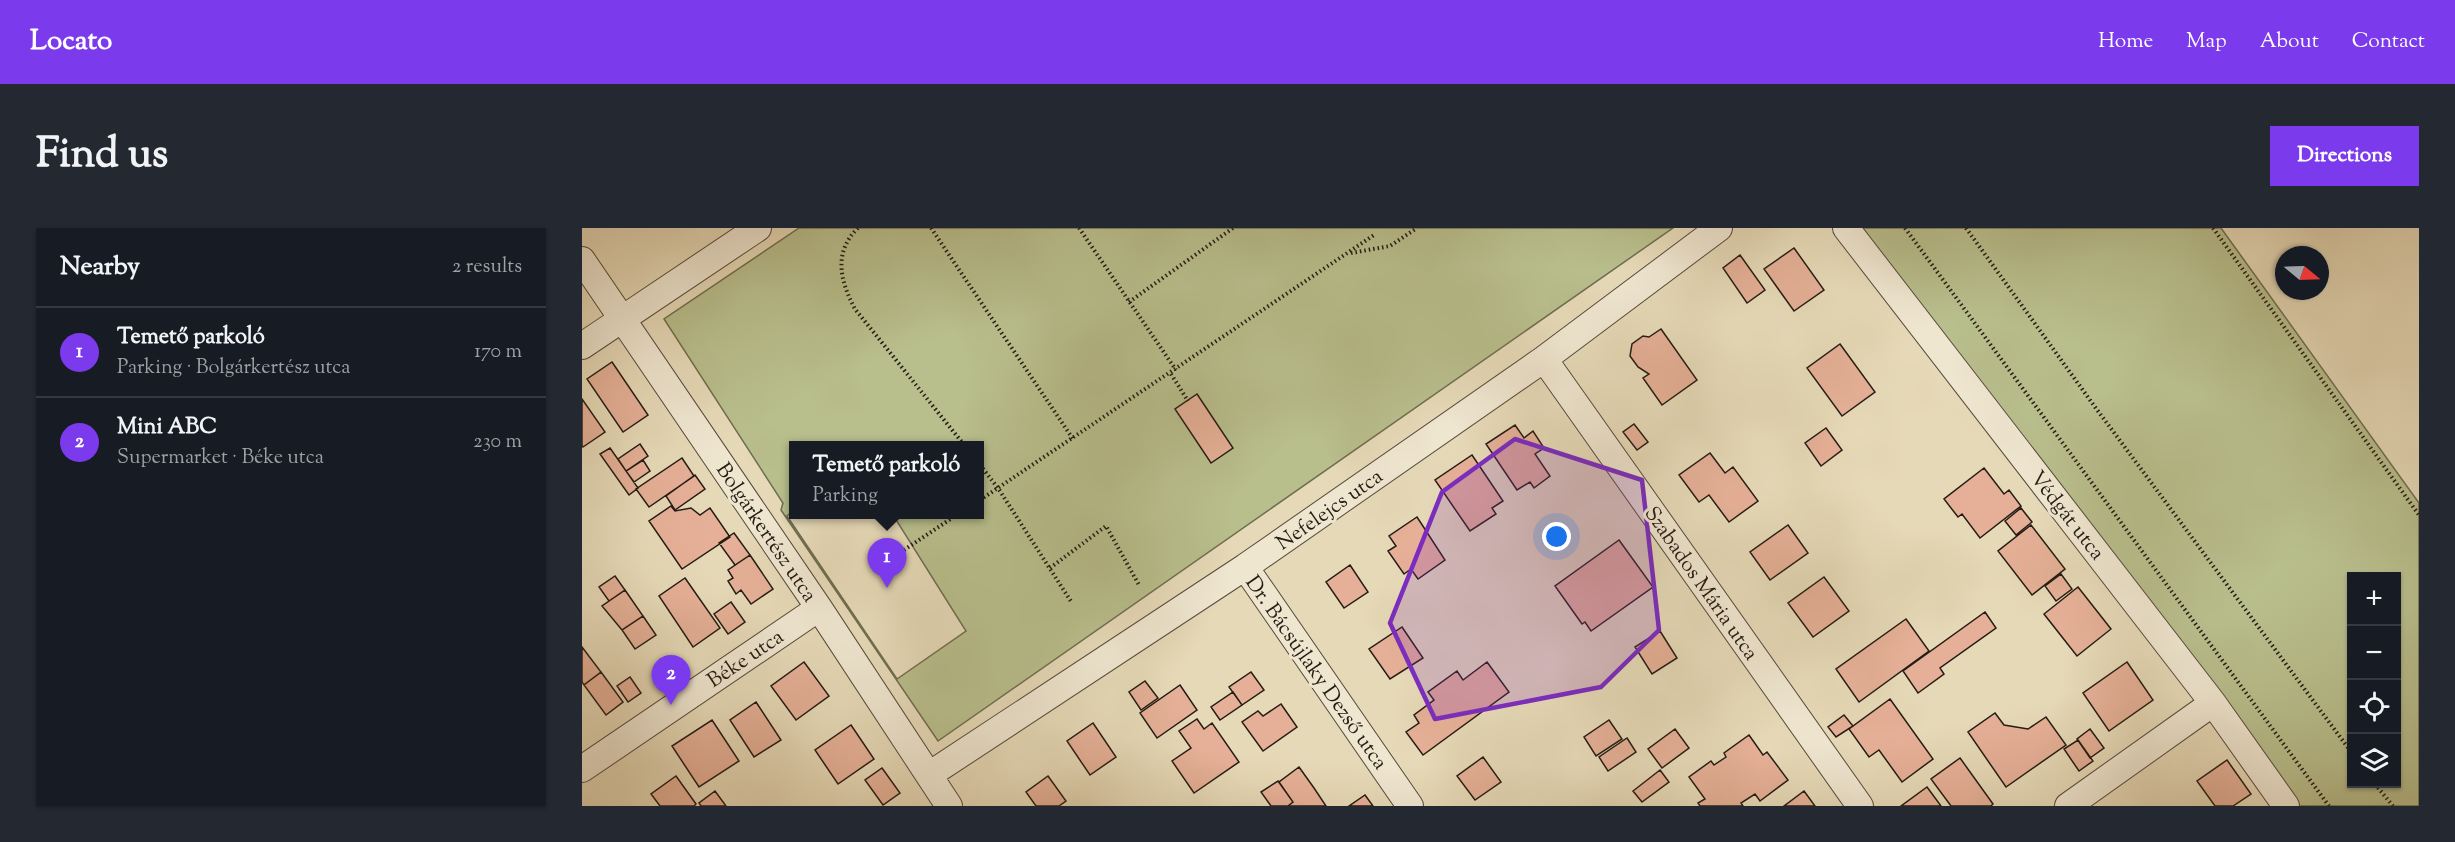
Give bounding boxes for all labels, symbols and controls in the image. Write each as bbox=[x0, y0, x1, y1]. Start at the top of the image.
text: Locato bbox=[30, 22, 112, 62]
text: Home bbox=[2098, 27, 2153, 57]
text: Map bbox=[2186, 27, 2227, 57]
text: About bbox=[2260, 27, 2319, 57]
text: Contact bbox=[2352, 27, 2425, 57]
text: Find us bbox=[36, 126, 168, 186]
button: Directions bbox=[2270, 126, 2419, 186]
north arrow bbox=[2275, 246, 2329, 300]
text: Nearby bbox=[60, 249, 140, 286]
text: 2 results bbox=[452, 253, 522, 282]
text: Temető parkoló bbox=[117, 322, 265, 354]
text: 1 bbox=[76, 338, 83, 367]
text: 170 m bbox=[474, 338, 522, 367]
text: Parking · Bolgárkertész utca bbox=[117, 354, 351, 383]
text: Mini ABC bbox=[117, 412, 217, 444]
text: 2 bbox=[75, 428, 84, 457]
text: 230 m bbox=[473, 428, 522, 457]
popup bbox=[789, 441, 984, 519]
text: Supermarket · Béke utca bbox=[117, 444, 324, 473]
text: Temető parkoló bbox=[813, 450, 960, 482]
street label: Bolgárkertész utca bbox=[707, 457, 823, 609]
street label: Nefelejcs utca bbox=[1271, 462, 1390, 559]
street label: Védgát utca bbox=[2022, 465, 2111, 568]
text: Parking bbox=[813, 482, 878, 511]
street label: Szabados Mária utca bbox=[1636, 501, 1765, 667]
your location bbox=[1542, 522, 1571, 551]
pin: 1 bbox=[868, 538, 906, 588]
street label: Dr. Bácsújlaky Dezső utca bbox=[1237, 570, 1394, 777]
map controls bbox=[2347, 572, 2401, 788]
button: + bbox=[2347, 572, 2401, 626]
street label: Béke utca bbox=[702, 623, 791, 696]
button: − bbox=[2347, 626, 2401, 680]
pin: 2 bbox=[652, 656, 691, 705]
button: locate bbox=[2347, 680, 2401, 734]
button: layers bbox=[2347, 734, 2401, 788]

